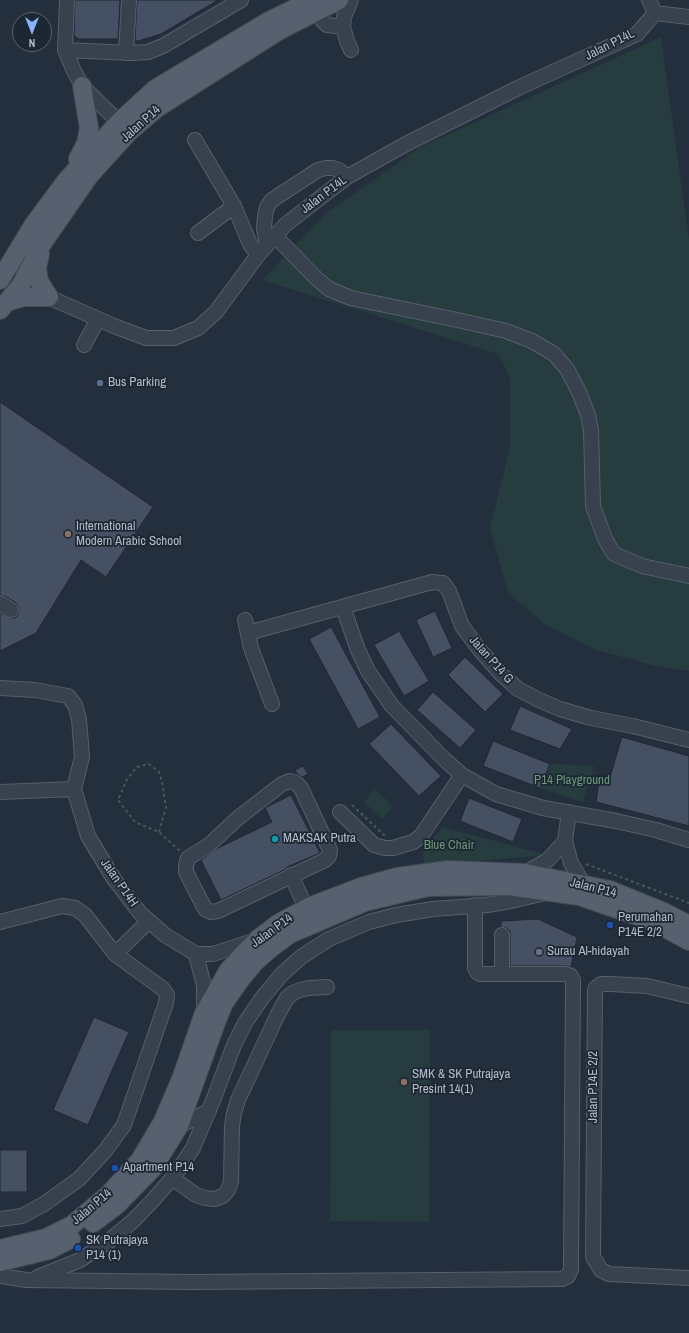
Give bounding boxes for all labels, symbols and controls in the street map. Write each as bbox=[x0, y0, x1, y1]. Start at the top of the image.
north arrow bbox=[12, 12, 52, 52]
street label: Jalan P14L bbox=[583, 26, 637, 64]
text: N bbox=[29, 36, 35, 50]
street label: Jalan P14 bbox=[118, 102, 164, 146]
street label: Jalan P14L bbox=[298, 173, 350, 217]
place label: Bus Parking bbox=[108, 375, 166, 391]
marker: Bus Parking bbox=[95, 378, 105, 388]
place label: International Modern Arabic School bbox=[76, 519, 181, 550]
marker: International Modern Arabic School bbox=[63, 529, 73, 539]
street label: Jalan P14 G bbox=[466, 633, 516, 687]
park label: P14 Playground bbox=[534, 773, 610, 789]
place label: MAKSAK Putra bbox=[283, 831, 356, 847]
marker: MAKSAK Putra bbox=[270, 834, 280, 844]
park label: Blue Chair bbox=[424, 838, 474, 854]
street label: Jalan P14H bbox=[97, 856, 141, 910]
street label: Jalan P14 bbox=[568, 875, 618, 901]
place label: Perumahan P14E 2/2 bbox=[618, 910, 673, 941]
street label: Jalan P14 bbox=[248, 911, 296, 951]
marker: Perumahan P14E 2/2 bbox=[605, 920, 615, 930]
place label: Surau Al-hidayah bbox=[547, 944, 629, 960]
marker: Surau Al-hidayah bbox=[534, 947, 544, 957]
street label: Jalan P14E 2/2 bbox=[586, 1051, 602, 1123]
place label: SMK & SK Putrajaya Presint 14(1) bbox=[412, 1067, 510, 1098]
marker: SMK & SK Putrajaya Presint 14(1) bbox=[399, 1077, 409, 1087]
place label: Apartment P14 bbox=[123, 1160, 194, 1176]
marker: Apartment P14 bbox=[110, 1163, 120, 1173]
street label: Jalan P14 bbox=[69, 1186, 115, 1228]
place label: SK Putrajaya P14 (1) bbox=[86, 1233, 148, 1264]
marker: SK Putrajaya P14 (1) bbox=[73, 1243, 83, 1253]

